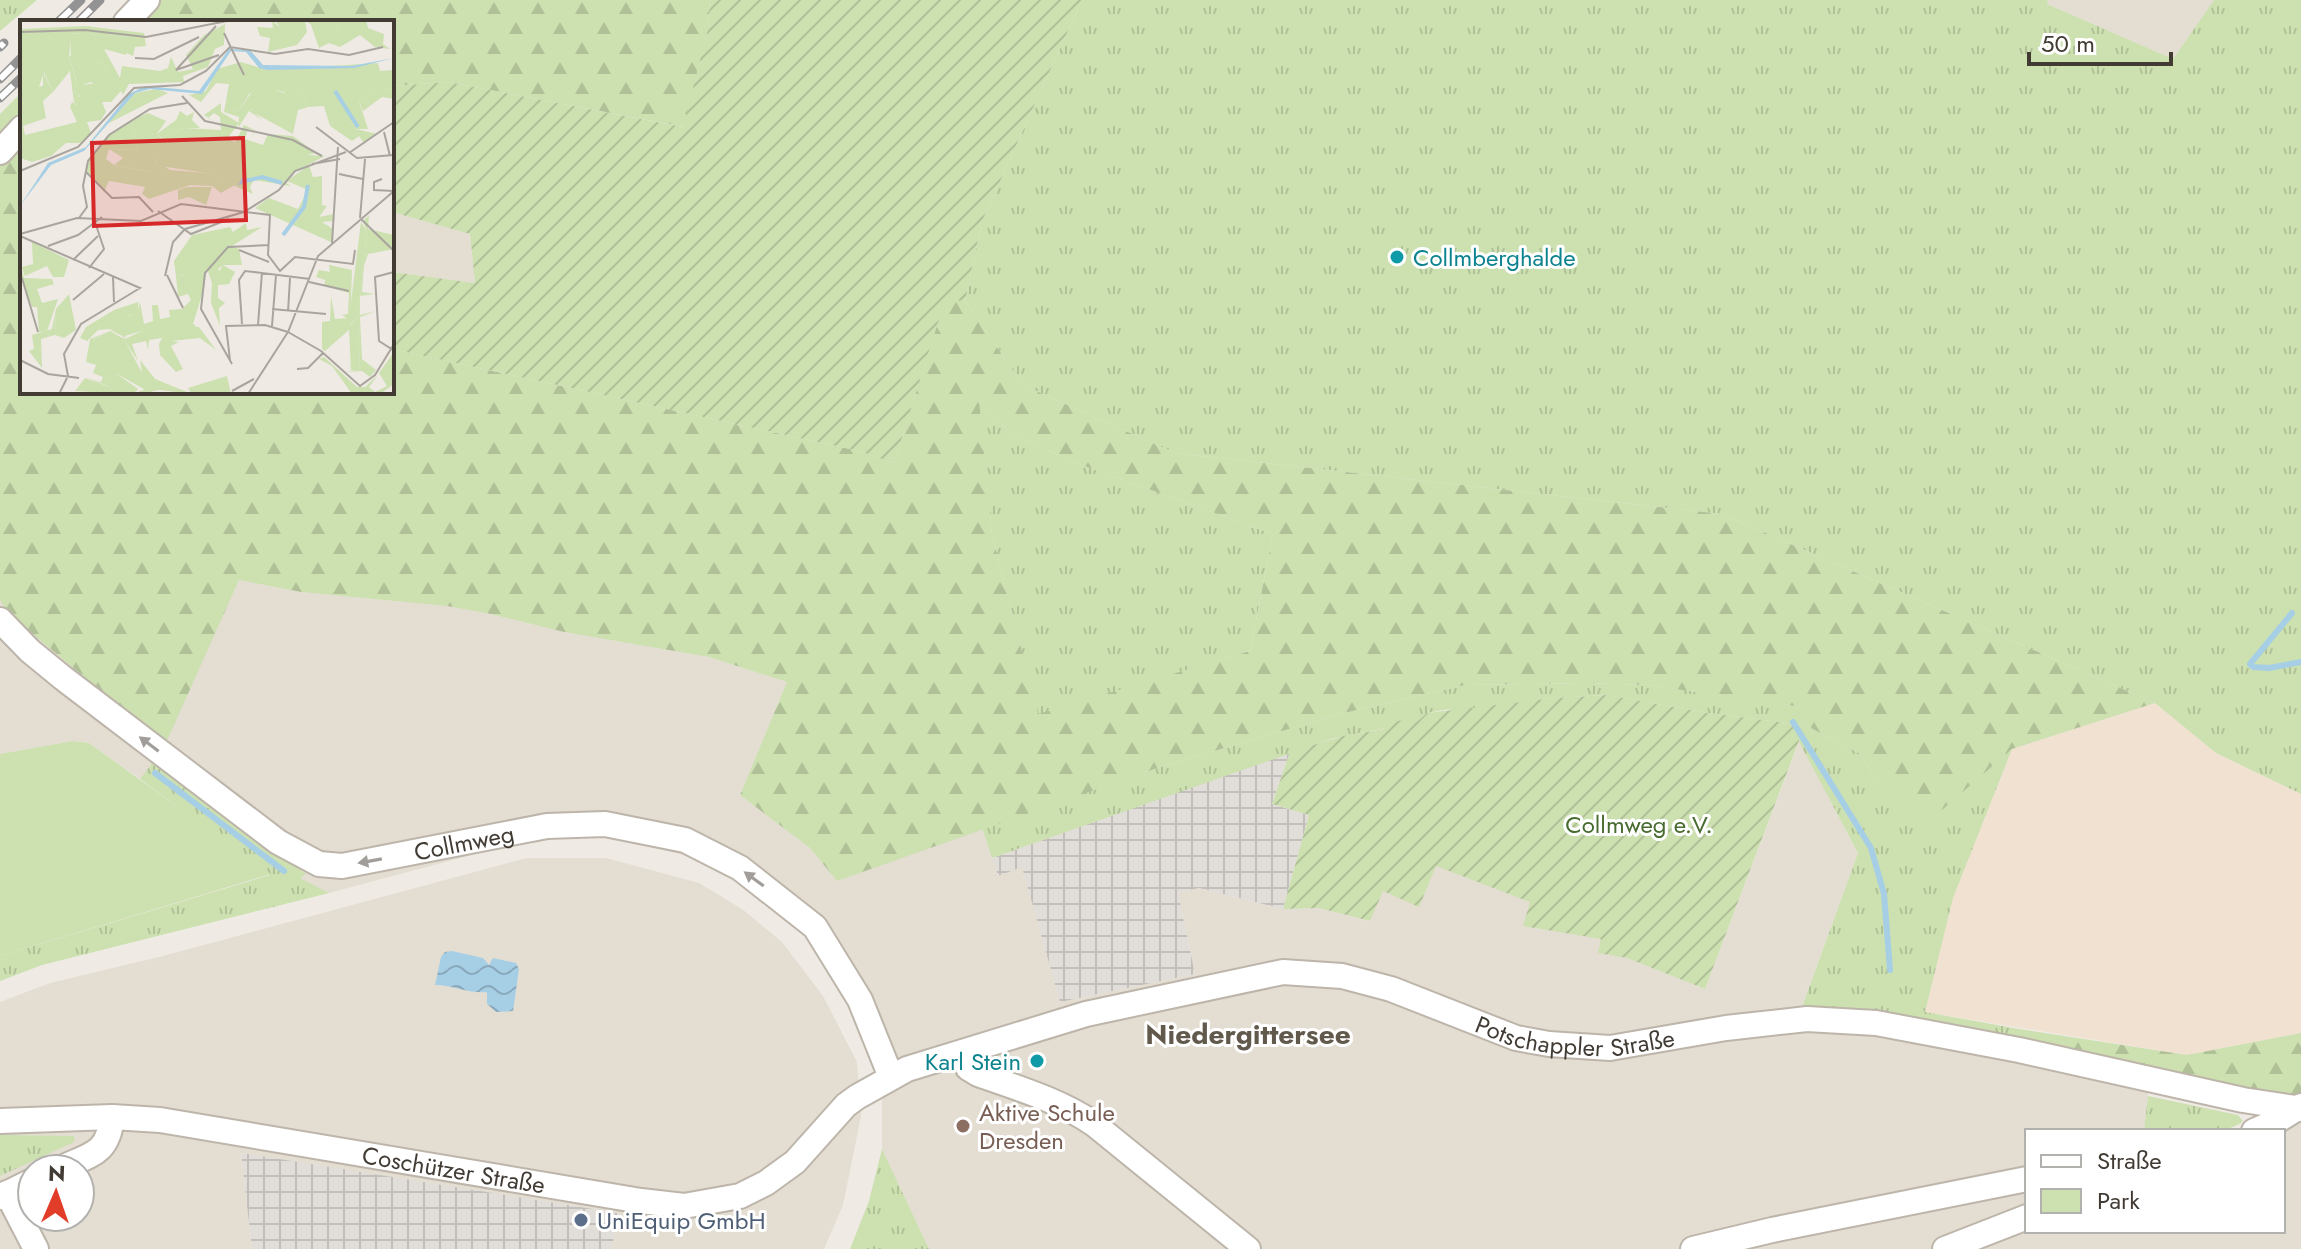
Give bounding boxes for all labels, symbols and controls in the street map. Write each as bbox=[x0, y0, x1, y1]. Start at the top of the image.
scale bar bbox=[2029, 16, 2171, 66]
inset map bbox=[20, 20, 394, 394]
text: 50 m bbox=[2041, 26, 2095, 61]
place label: Collmberghalde bbox=[1413, 240, 1576, 275]
marker: Collmberghalde bbox=[1388, 248, 1406, 266]
one-way arrow bbox=[138, 737, 159, 753]
park label: Collmweg e.V. bbox=[1565, 807, 1713, 842]
street label: Collmweg bbox=[411, 815, 517, 869]
one-way arrow bbox=[357, 856, 382, 868]
one-way arrow bbox=[744, 871, 765, 887]
street label: Potschappler Straße bbox=[1470, 1006, 1677, 1065]
district label: Niedergittersee bbox=[1145, 1014, 1351, 1055]
place label: Karl Stein bbox=[925, 1044, 1021, 1079]
marker: Karl Stein bbox=[1028, 1052, 1046, 1070]
place label: Aktive Schule Dresden bbox=[979, 1095, 1115, 1158]
marker: Aktive Schule Dresden bbox=[954, 1117, 972, 1135]
legend bbox=[2025, 1129, 2285, 1233]
street label: Coschützer Straße bbox=[360, 1137, 548, 1202]
text: Straße bbox=[2097, 1143, 2162, 1178]
north arrow bbox=[16, 1153, 96, 1233]
text: N bbox=[47, 1157, 66, 1189]
text: Park bbox=[2097, 1183, 2140, 1218]
place label: UniEquip GmbH bbox=[597, 1203, 766, 1238]
marker: UniEquip GmbH bbox=[572, 1211, 590, 1229]

